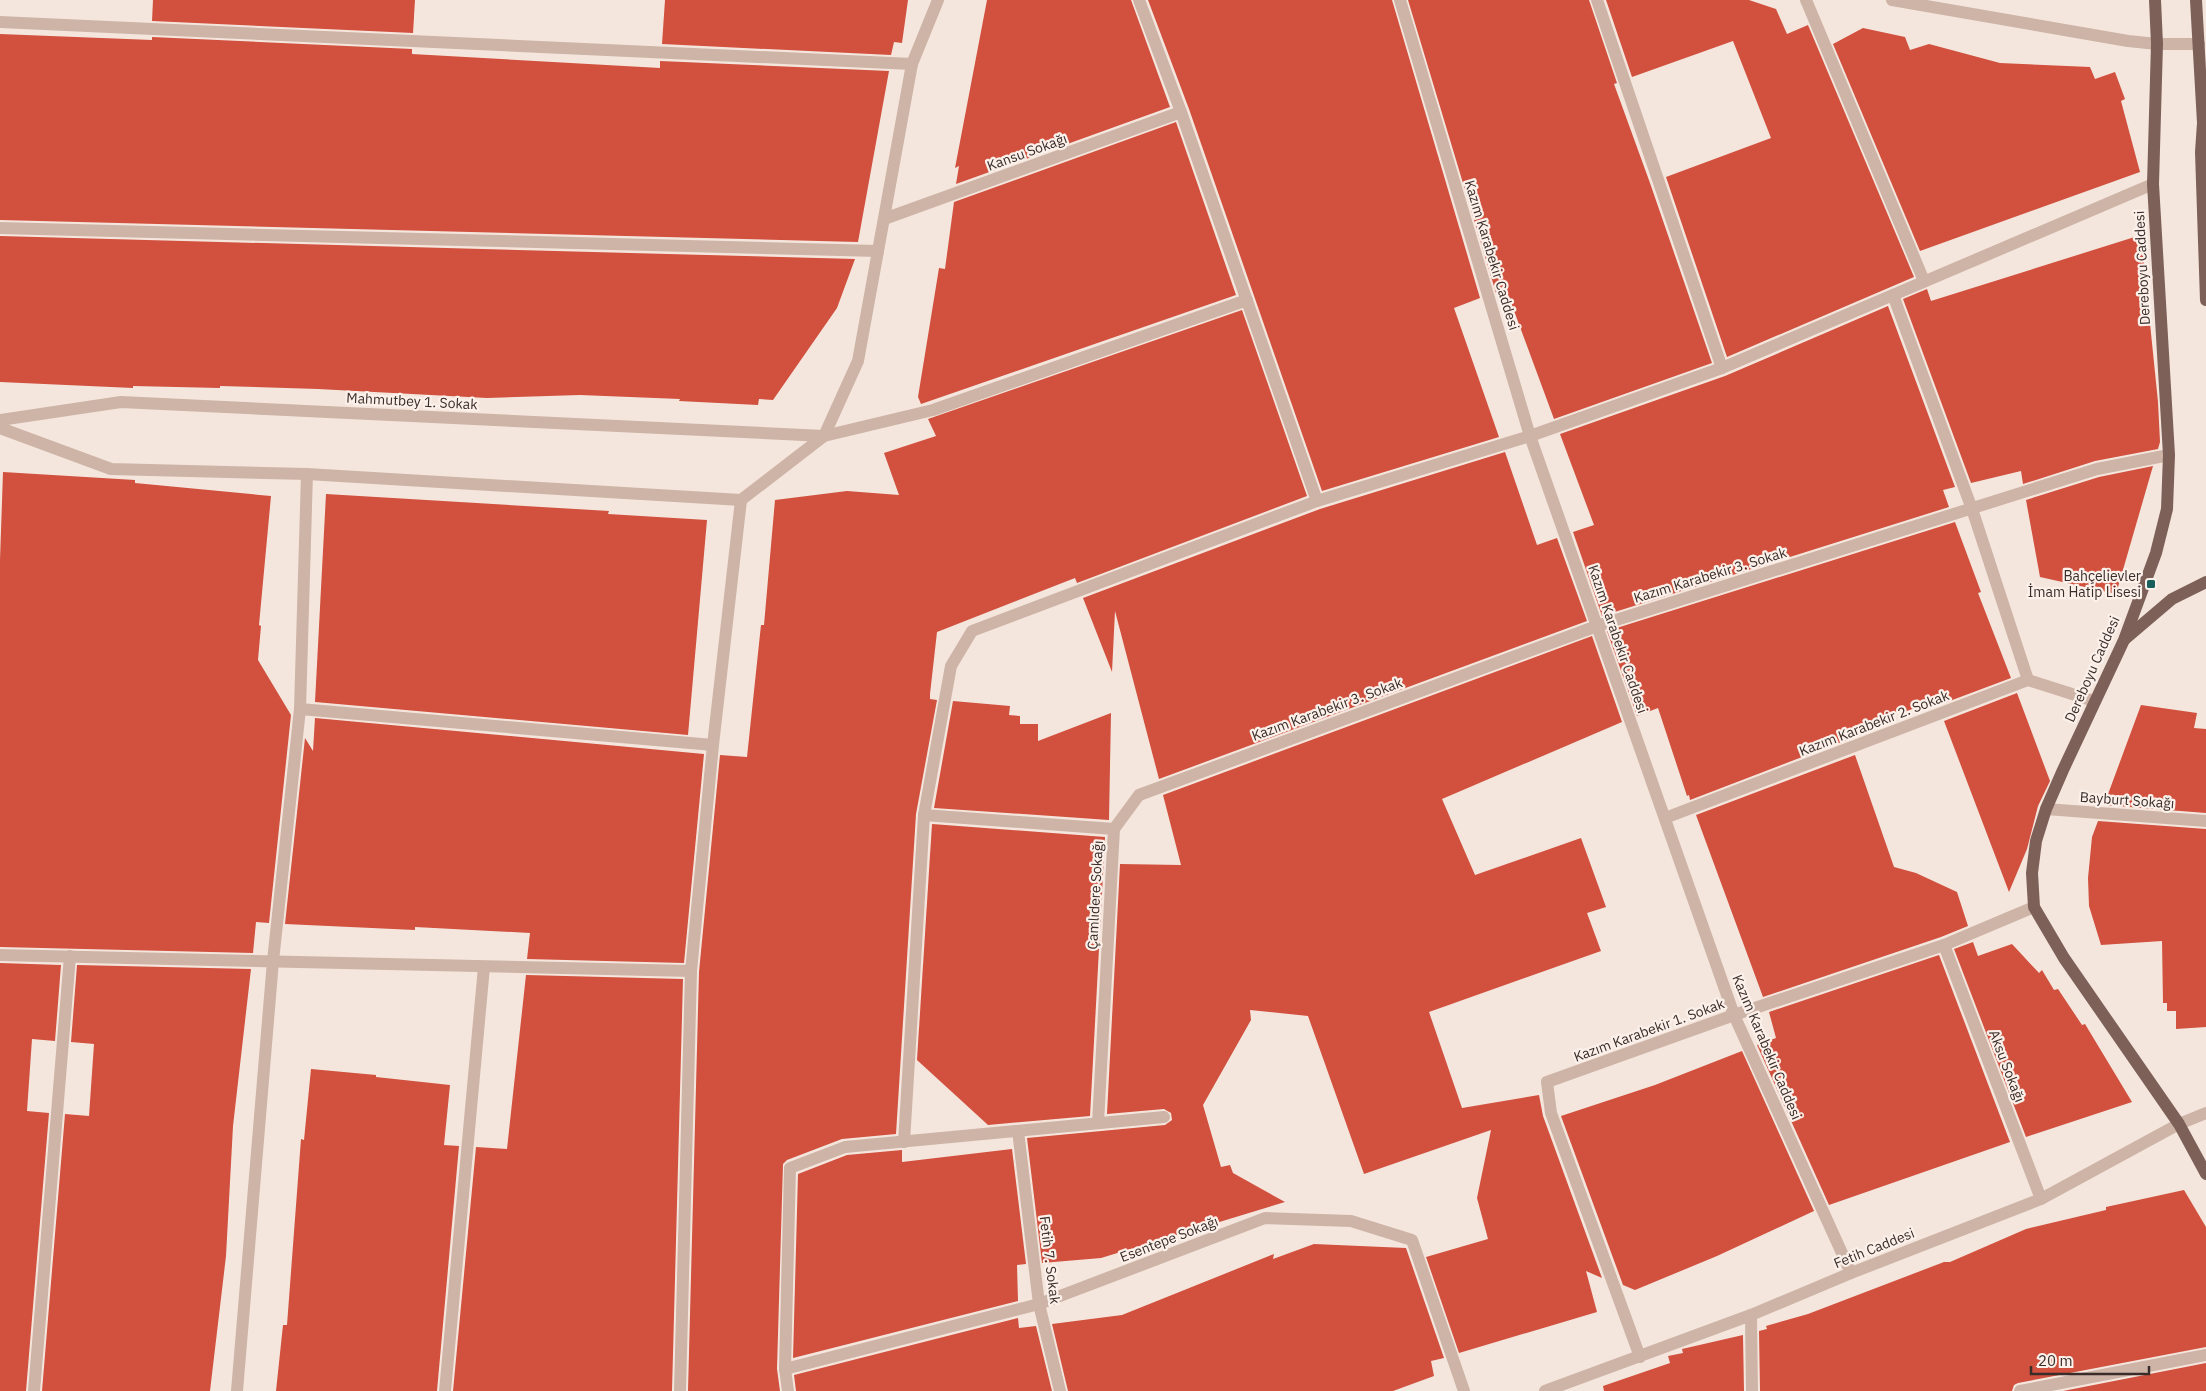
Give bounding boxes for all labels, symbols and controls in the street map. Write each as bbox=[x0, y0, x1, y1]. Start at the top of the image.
street label: Kansu Sokağı bbox=[985, 129, 1069, 175]
street label: Kazım Karabekir Caddesi bbox=[1461, 178, 1523, 332]
street label: Dereboyu Caddesi bbox=[2130, 210, 2154, 326]
street label: Mahmutbey 1. Sokak bbox=[346, 389, 479, 413]
street label: Kazım Karabekir 3. Sokak bbox=[1631, 543, 1789, 607]
street label: Kazım Karabekir Caddesi bbox=[1584, 562, 1652, 716]
place label: Bahçelievler İmam Hatip Lisesi bbox=[2028, 567, 2141, 601]
marker: Bahçelievler İmam Hatip Lisesi bbox=[2145, 578, 2157, 590]
street label: Dereboyu Caddesi bbox=[2061, 613, 2123, 725]
street label: Kazım Karabekir 3. Sokak bbox=[1249, 673, 1405, 745]
street label: Kazım Karabekir 2. Sokak bbox=[1796, 686, 1952, 760]
street label: Bayburt Sokağı bbox=[2079, 788, 2175, 812]
street label: Çamlıdere Sokağı bbox=[1083, 840, 1107, 950]
street label: Kazım Karabekir Caddesi bbox=[1728, 972, 1806, 1122]
street label: Kazım Karabekir 1. Sokak bbox=[1571, 994, 1727, 1066]
street label: Aksu Sokağı bbox=[1985, 1027, 2029, 1105]
street label: Esentepe Sokağı bbox=[1117, 1212, 1221, 1266]
street label: Fetih 7. Sokak bbox=[1036, 1215, 1064, 1306]
street label: Fetih Caddesi bbox=[1831, 1224, 1917, 1272]
scale bar bbox=[2031, 1344, 2148, 1376]
text: 20 m bbox=[2038, 1351, 2073, 1370]

